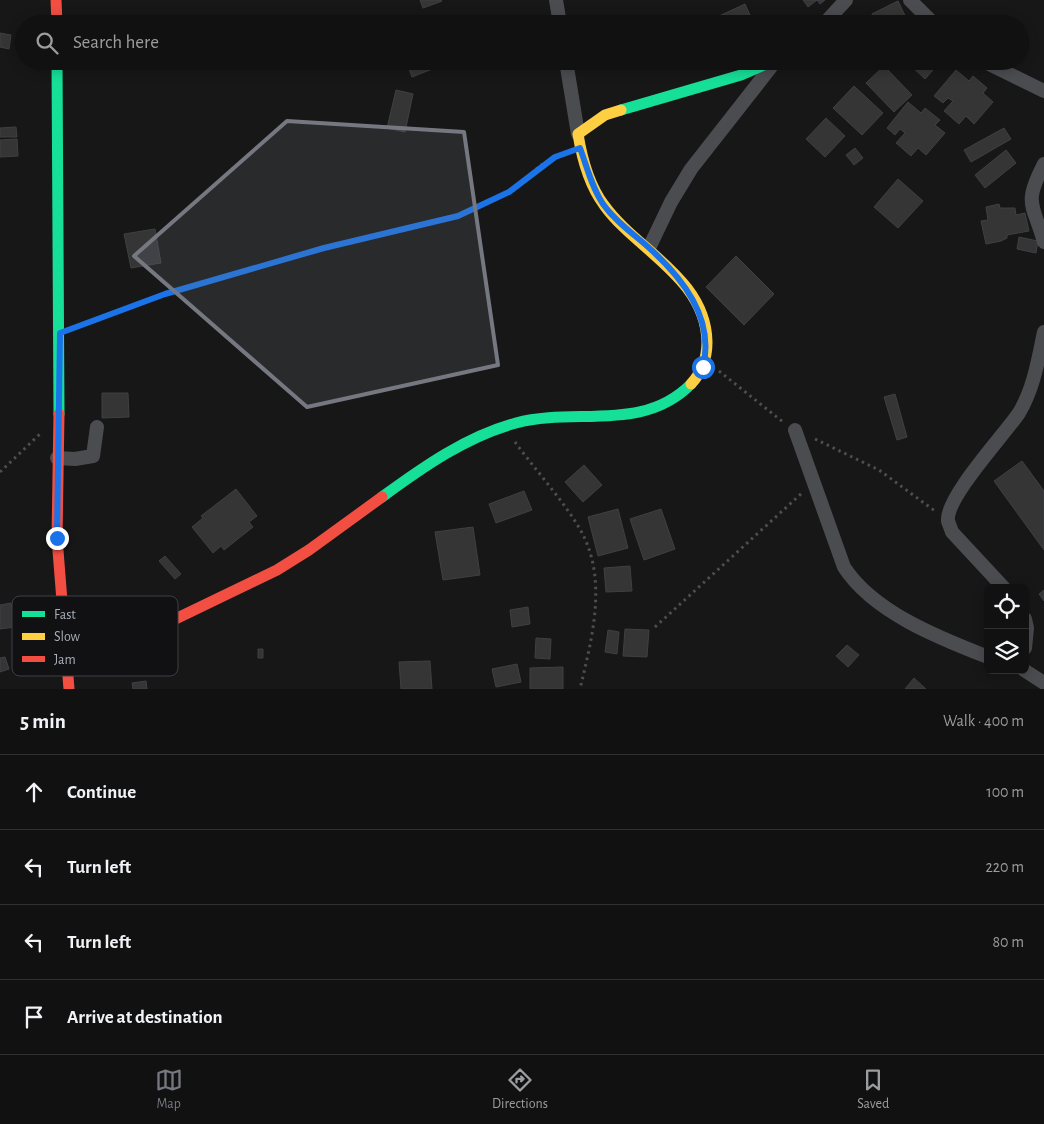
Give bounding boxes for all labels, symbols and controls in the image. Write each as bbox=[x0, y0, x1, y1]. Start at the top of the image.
search box bbox=[15, 15, 1029, 70]
icon: search bbox=[33, 29, 61, 57]
text: Search here bbox=[73, 33, 159, 52]
route start bbox=[692, 356, 715, 379]
route end bbox=[46, 527, 69, 550]
map controls bbox=[984, 584, 1029, 674]
button: locate bbox=[984, 584, 1029, 629]
legend bbox=[12, 596, 178, 676]
text: Fast bbox=[54, 608, 76, 622]
button: layers bbox=[984, 629, 1029, 674]
text: Slow bbox=[54, 630, 81, 644]
text: Jam bbox=[54, 653, 76, 667]
text: 5 min bbox=[20, 711, 66, 732]
text: Walk · 400 m bbox=[943, 713, 1024, 729]
icon: ahead bbox=[20, 778, 48, 806]
text: Continue bbox=[67, 783, 136, 802]
text: 100 m bbox=[986, 784, 1024, 800]
icon: left bbox=[20, 853, 48, 881]
text: Turn left bbox=[67, 858, 131, 877]
text: 220 m bbox=[986, 859, 1024, 875]
icon: left bbox=[20, 928, 48, 956]
text: Turn left bbox=[67, 933, 131, 952]
text: 80 m bbox=[993, 934, 1024, 950]
icon: arrive bbox=[20, 1003, 48, 1031]
text: Arrive at destination bbox=[67, 1008, 223, 1027]
tab: Map bbox=[155, 1066, 183, 1113]
tab: Directions bbox=[492, 1066, 548, 1113]
tab: Saved bbox=[857, 1066, 889, 1113]

